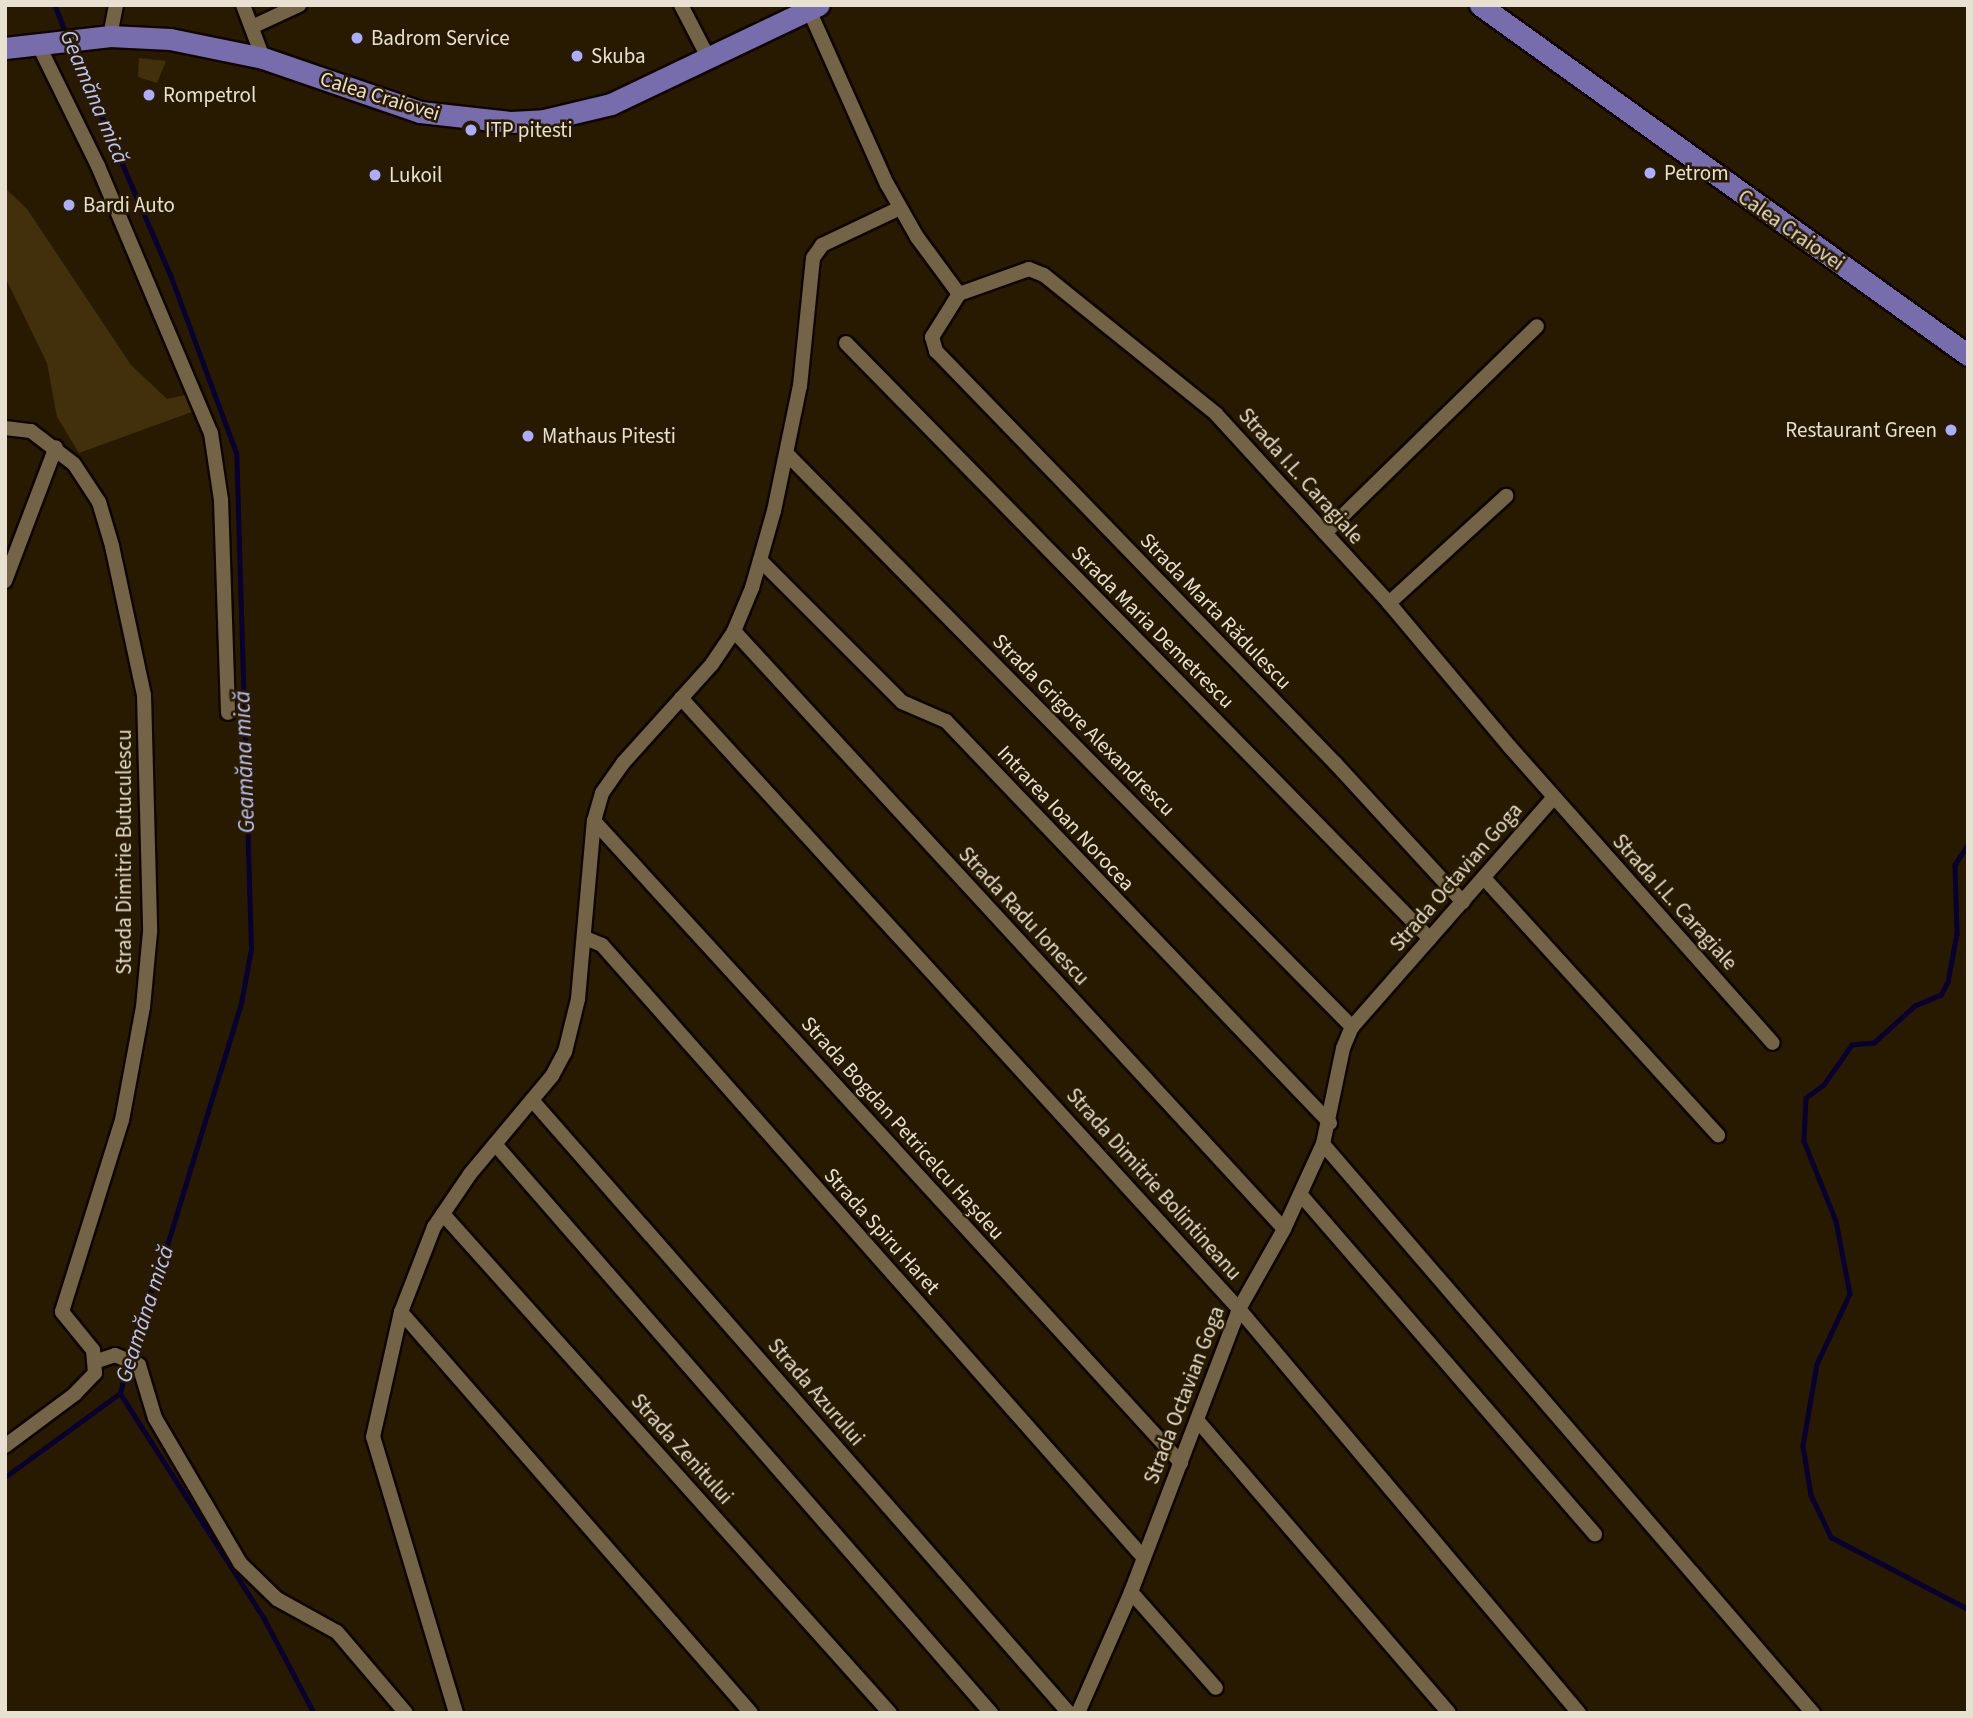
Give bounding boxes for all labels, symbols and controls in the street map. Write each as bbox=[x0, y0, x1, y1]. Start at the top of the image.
place label: Badrom Service bbox=[371, 25, 510, 51]
water label: Geamăna mică bbox=[53, 26, 135, 168]
marker: Badrom Service bbox=[349, 30, 365, 46]
place label: Skuba bbox=[591, 43, 646, 69]
marker: Skuba bbox=[569, 48, 585, 64]
street label: Calea Craiovei bbox=[317, 66, 443, 126]
place label: Rompetrol bbox=[163, 82, 256, 108]
marker: Rompetrol bbox=[141, 87, 157, 103]
place label: ITP pitesti bbox=[485, 117, 573, 143]
marker: ITP pitesti bbox=[463, 122, 479, 138]
place label: Petrom bbox=[1664, 160, 1729, 186]
place label: Lukoil bbox=[389, 162, 442, 188]
marker: Petrom bbox=[1642, 165, 1658, 181]
marker: Lukoil bbox=[367, 167, 383, 183]
street label: Calea Craiovei bbox=[1733, 184, 1849, 276]
place label: Bardi Auto bbox=[83, 192, 175, 218]
marker: Bardi Auto bbox=[61, 197, 77, 213]
street label: Strada I.L. Caragiale bbox=[1233, 403, 1369, 549]
place label: Restaurant Green bbox=[1785, 417, 1937, 443]
marker: Restaurant Green bbox=[1943, 422, 1959, 438]
place label: Mathaus Pitesti bbox=[542, 423, 676, 449]
marker: Mathaus Pitesti bbox=[520, 428, 536, 444]
street label: Strada Marta Rădulescu bbox=[1135, 528, 1297, 694]
street label: Strada Maria Demetrescu bbox=[1066, 540, 1240, 714]
street label: Strada Grigore Alexandrescu bbox=[988, 629, 1180, 821]
water label: Geamăna mică bbox=[229, 690, 261, 834]
street label: Strada Dimitrie Butuculescu bbox=[111, 729, 137, 975]
street label: Intrarea Ioan Norocea bbox=[992, 740, 1140, 896]
street label: Strada Octavian Goga bbox=[1385, 798, 1527, 956]
street label: Strada I.L. Caragiale bbox=[1607, 829, 1743, 975]
street label: Strada Radu Ionescu bbox=[953, 842, 1095, 990]
street label: Strada Bogdan Petricelcu Hașdeu bbox=[796, 1011, 1010, 1245]
street label: Strada Dimitrie Bolintineanu bbox=[1061, 1083, 1247, 1285]
street label: Strada Spiru Haret bbox=[819, 1163, 945, 1299]
water label: Geamăna mică bbox=[110, 1242, 180, 1386]
street label: Strada Octavian Goga bbox=[1138, 1302, 1230, 1488]
street label: Strada Azurului bbox=[763, 1333, 869, 1451]
street label: Strada Zenitului bbox=[626, 1389, 738, 1509]

